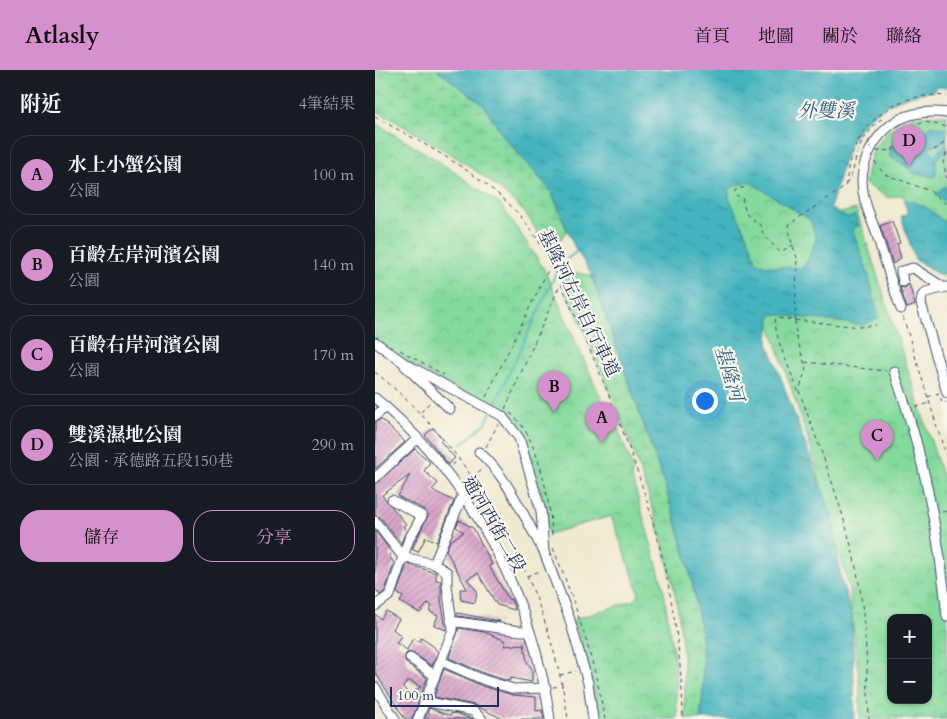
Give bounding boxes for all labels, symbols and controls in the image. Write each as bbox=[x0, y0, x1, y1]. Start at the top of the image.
text: Atlasly bbox=[25, 19, 99, 52]
text: 首頁 bbox=[694, 24, 730, 49]
text: 地圖 bbox=[758, 24, 794, 49]
text: 關於 bbox=[822, 24, 858, 49]
text: 聯絡 bbox=[886, 24, 922, 49]
text: 附近 bbox=[20, 90, 62, 119]
text: 4筆結果 bbox=[299, 93, 355, 115]
water label: 外雙溪 bbox=[797, 98, 856, 124]
pin: D bbox=[893, 125, 925, 166]
text: 水上小蟹公園 bbox=[68, 152, 182, 178]
text: A bbox=[31, 164, 43, 186]
text: 100 m bbox=[312, 164, 354, 186]
text: 公園 bbox=[68, 180, 100, 202]
street label: 基隆河左岸自行車道 bbox=[532, 225, 625, 382]
text: 百齡左岸河濱公園 bbox=[68, 242, 220, 268]
text: B bbox=[31, 254, 43, 276]
text: 140 m bbox=[312, 254, 354, 276]
text: 公園 bbox=[68, 270, 100, 292]
text: 百齡右岸河濱公園 bbox=[68, 332, 220, 358]
water label: 基隆河 bbox=[708, 342, 751, 407]
text: C bbox=[31, 344, 43, 366]
text: 170 m bbox=[312, 344, 354, 366]
text: 公園 bbox=[68, 360, 100, 382]
pin: B bbox=[538, 371, 570, 412]
your location bbox=[692, 388, 718, 414]
pin: A bbox=[586, 402, 618, 443]
pin: C bbox=[861, 420, 893, 461]
text: 雙溪濕地公園 bbox=[68, 422, 182, 448]
text: D bbox=[30, 434, 44, 456]
text: 290 m bbox=[312, 434, 354, 456]
text: 公園 · 承德路五段150巷 bbox=[68, 450, 233, 472]
street label: 通河西街二段 bbox=[456, 471, 531, 577]
button: 儲存 bbox=[20, 510, 183, 562]
button: 分享 bbox=[193, 510, 355, 562]
map controls bbox=[887, 614, 932, 704]
button: + bbox=[887, 614, 932, 659]
button: − bbox=[887, 659, 932, 704]
scale bar bbox=[390, 684, 499, 707]
text: 100 m bbox=[397, 686, 434, 705]

